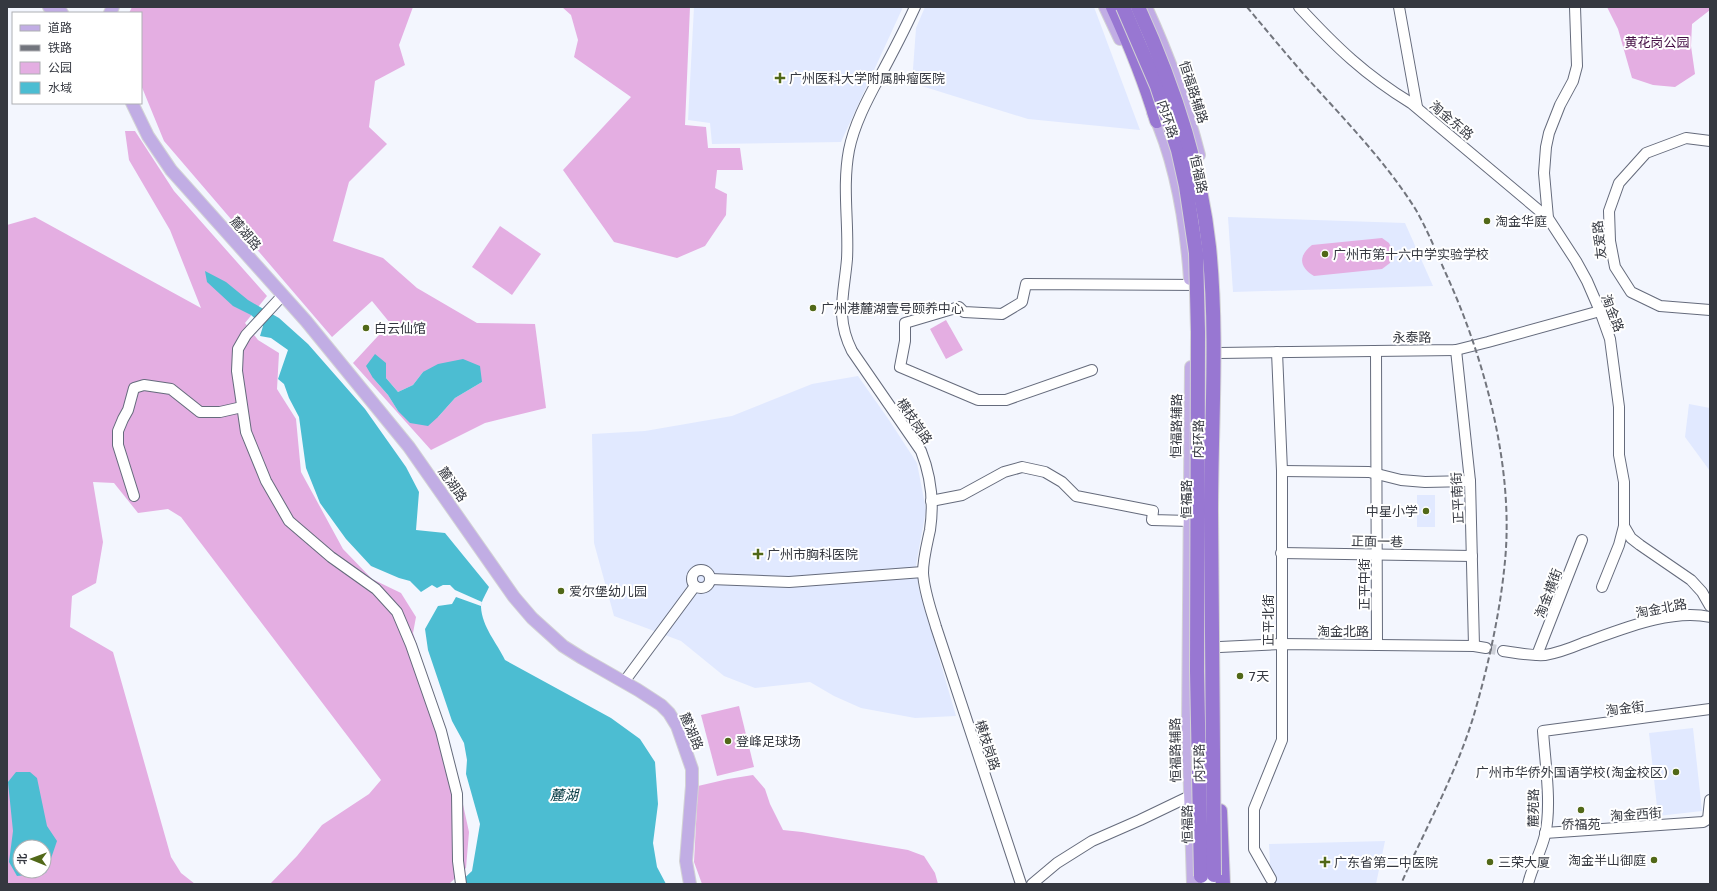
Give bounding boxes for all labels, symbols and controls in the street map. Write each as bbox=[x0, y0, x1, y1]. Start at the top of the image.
legend bbox=[12, 12, 142, 104]
text: 道路 bbox=[48, 21, 72, 35]
park label: 黄花岗公园 bbox=[1624, 35, 1690, 50]
text: 铁路 bbox=[48, 41, 72, 55]
street label: 恒福路辅路 bbox=[1176, 59, 1211, 125]
text: 公园 bbox=[48, 61, 72, 75]
place label: 广州医科大学附属肿瘤医院 bbox=[789, 71, 945, 86]
marker: 广州医科大学附属肿瘤医院 bbox=[774, 72, 786, 84]
text: 水域 bbox=[48, 81, 72, 95]
street label: 内环路 bbox=[1154, 98, 1181, 140]
street label: 淘金东路 bbox=[1427, 98, 1476, 143]
street label: 恒福路 bbox=[1187, 153, 1210, 195]
street label: 麓湖路 bbox=[227, 214, 264, 253]
place label: 淘金华庭 bbox=[1495, 214, 1547, 229]
marker: 淘金华庭 bbox=[1482, 216, 1492, 226]
street label: 友爱路 bbox=[1590, 220, 1609, 260]
place label: 广州市第十六中学实验学校 bbox=[1333, 247, 1489, 262]
marker: 广州市第十六中学实验学校 bbox=[1320, 249, 1330, 259]
street label: 淘金路 bbox=[1599, 292, 1627, 334]
place label: 广州港麓湖壹号颐养中心 bbox=[821, 301, 964, 316]
marker: 广州港麓湖壹号颐养中心 bbox=[808, 303, 818, 313]
place label: 白云仙馆 bbox=[374, 321, 426, 336]
marker: 白云仙馆 bbox=[361, 323, 371, 333]
street label: 永泰路 bbox=[1392, 330, 1432, 345]
street label: 恒福路辅路 bbox=[1168, 393, 1185, 459]
street label: 横枝岗路 bbox=[894, 396, 935, 447]
street label: 内环路 bbox=[1191, 419, 1206, 459]
street label: 麓湖路 bbox=[435, 464, 470, 505]
street label: 正平南街 bbox=[1449, 472, 1466, 524]
street label: 恒福路 bbox=[1179, 479, 1194, 519]
place label: 中星小学 bbox=[1366, 504, 1418, 519]
marker: 中星小学 bbox=[1421, 506, 1431, 516]
street label: 正面一巷 bbox=[1351, 534, 1403, 549]
place label: 广州市胸科医院 bbox=[767, 547, 858, 562]
marker: 广州市胸科医院 bbox=[752, 548, 764, 560]
street label: 正平中街 bbox=[1357, 558, 1372, 610]
street label: 淘金横街 bbox=[1532, 566, 1565, 620]
place label: 爱尔堡幼儿园 bbox=[569, 584, 647, 599]
marker: 爱尔堡幼儿园 bbox=[556, 586, 566, 596]
street label: 正平北街 bbox=[1261, 594, 1276, 646]
street label: 淘金北路 bbox=[1634, 596, 1688, 621]
street label: 淘金北路 bbox=[1317, 624, 1369, 639]
place label: 7天 bbox=[1248, 669, 1269, 684]
marker: 7天 bbox=[1235, 671, 1245, 681]
street label: 淘金街 bbox=[1605, 699, 1645, 718]
street label: 麓湖路 bbox=[677, 710, 706, 752]
street label: 恒福路辅路 bbox=[1167, 717, 1184, 783]
street label: 横枝岗路 bbox=[972, 718, 1003, 772]
place label: 登峰足球场 bbox=[736, 734, 801, 749]
marker: 登峰足球场 bbox=[723, 736, 733, 746]
street label: 内环路 bbox=[1192, 743, 1207, 783]
place label: 广州市华侨外国语学校(淘金校区) bbox=[1476, 765, 1668, 780]
marker: 广州市华侨外国语学校(淘金校区) bbox=[1671, 767, 1681, 777]
water label: 麓湖 bbox=[550, 787, 580, 803]
street label: 麓苑路 bbox=[1526, 788, 1541, 828]
street label: 恒福路 bbox=[1180, 804, 1195, 844]
marker: 侨福苑 bbox=[1576, 805, 1586, 815]
street label: 淘金西街 bbox=[1610, 805, 1663, 824]
place label: 侨福苑 bbox=[1561, 817, 1601, 832]
north arrow bbox=[12, 839, 52, 879]
text: 北 bbox=[16, 853, 29, 864]
place label: 淘金半山御庭 bbox=[1568, 853, 1646, 868]
place label: 广东省第二中医院 bbox=[1334, 855, 1438, 870]
place label: 三荣大厦 bbox=[1498, 855, 1550, 870]
marker: 淘金半山御庭 bbox=[1649, 855, 1659, 865]
marker: 广东省第二中医院 bbox=[1319, 856, 1331, 868]
marker: 三荣大厦 bbox=[1485, 857, 1495, 867]

